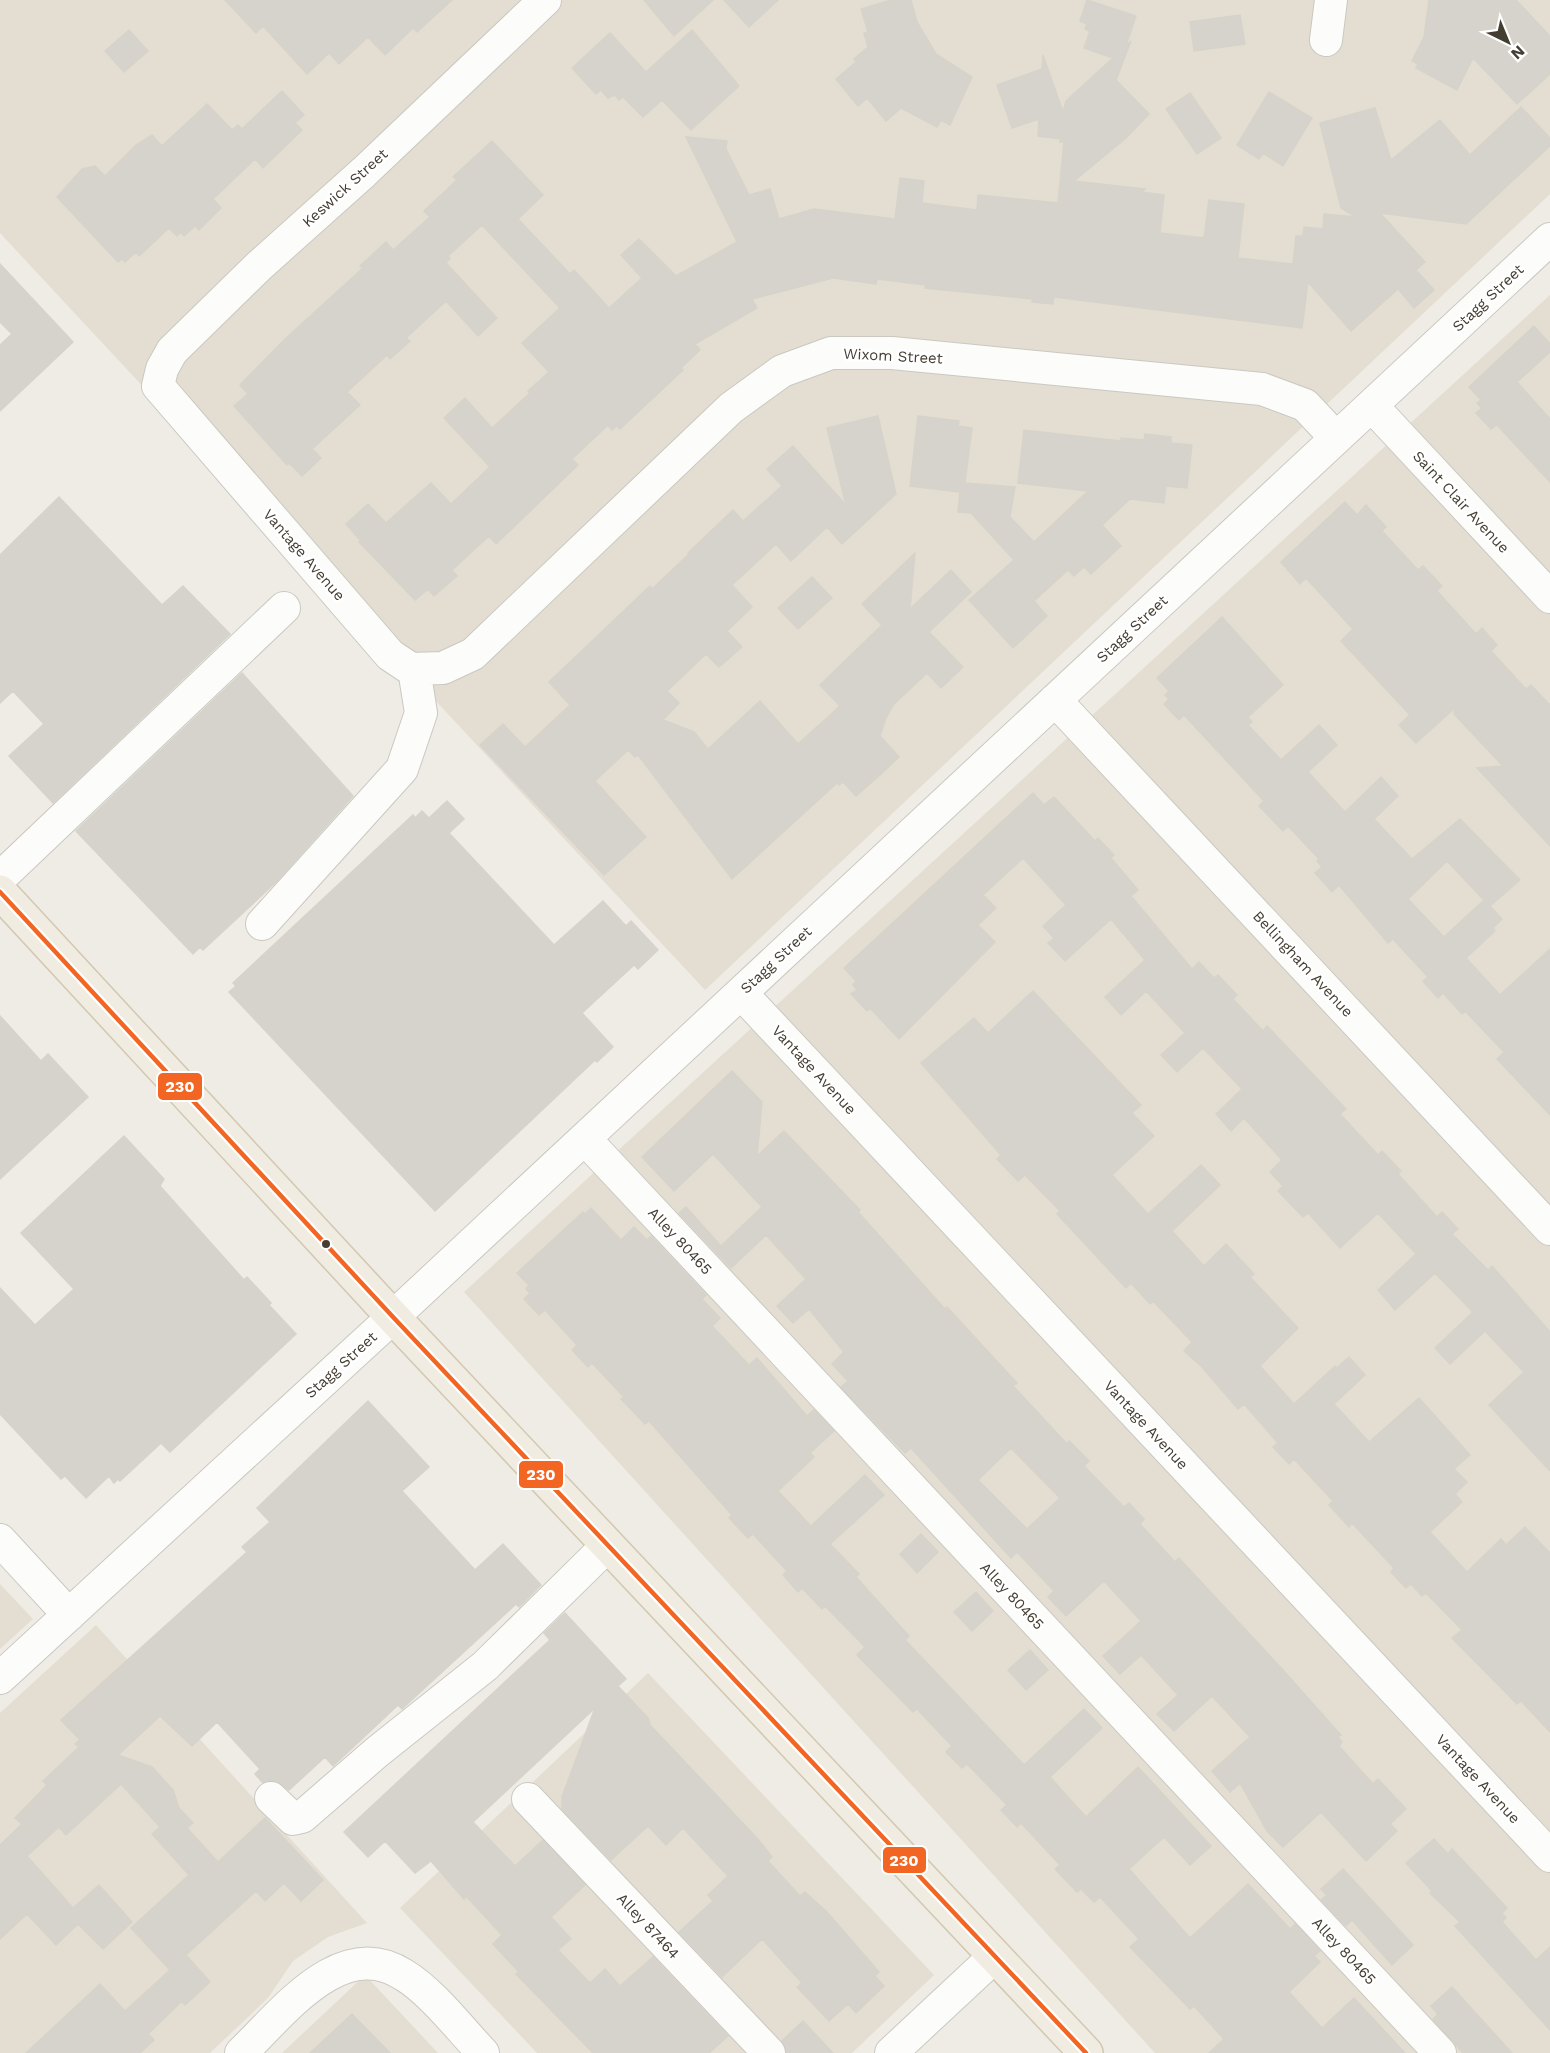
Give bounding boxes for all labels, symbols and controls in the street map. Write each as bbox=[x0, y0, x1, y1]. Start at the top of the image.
north arrow bbox=[1478, 12, 1538, 72]
text: N bbox=[1507, 42, 1529, 64]
street label: Keswick Street bbox=[299, 144, 392, 231]
street label: Stagg Street bbox=[1449, 260, 1528, 335]
street label: Wixom Street bbox=[843, 344, 944, 368]
street label: Saint Clair Avenue bbox=[1409, 447, 1513, 557]
street label: Vantage Avenue bbox=[259, 506, 349, 604]
street label: Stagg Street bbox=[1093, 591, 1172, 666]
street label: Bellingham Avenue bbox=[1249, 907, 1357, 1021]
street label: Stagg Street bbox=[737, 922, 816, 997]
street label: Vantage Avenue bbox=[768, 1022, 860, 1118]
line badge: 230 bbox=[157, 1072, 203, 1101]
text: 230 bbox=[165, 1077, 195, 1096]
street label: Alley 80465 bbox=[644, 1204, 716, 1278]
unlabelled marker bbox=[320, 1238, 332, 1250]
street label: Stagg Street bbox=[301, 1328, 381, 1402]
street label: Vantage Avenue bbox=[1100, 1377, 1192, 1473]
line badge: 230 bbox=[518, 1460, 564, 1489]
text: 230 bbox=[526, 1465, 556, 1484]
street label: Alley 80465 bbox=[976, 1559, 1048, 1633]
street label: Vantage Avenue bbox=[1432, 1731, 1524, 1827]
line badge: 230 bbox=[882, 1846, 927, 1874]
text: 230 bbox=[889, 1851, 919, 1870]
street label: Alley 87464 bbox=[613, 1889, 683, 1963]
street label: Alley 80465 bbox=[1308, 1914, 1380, 1988]

